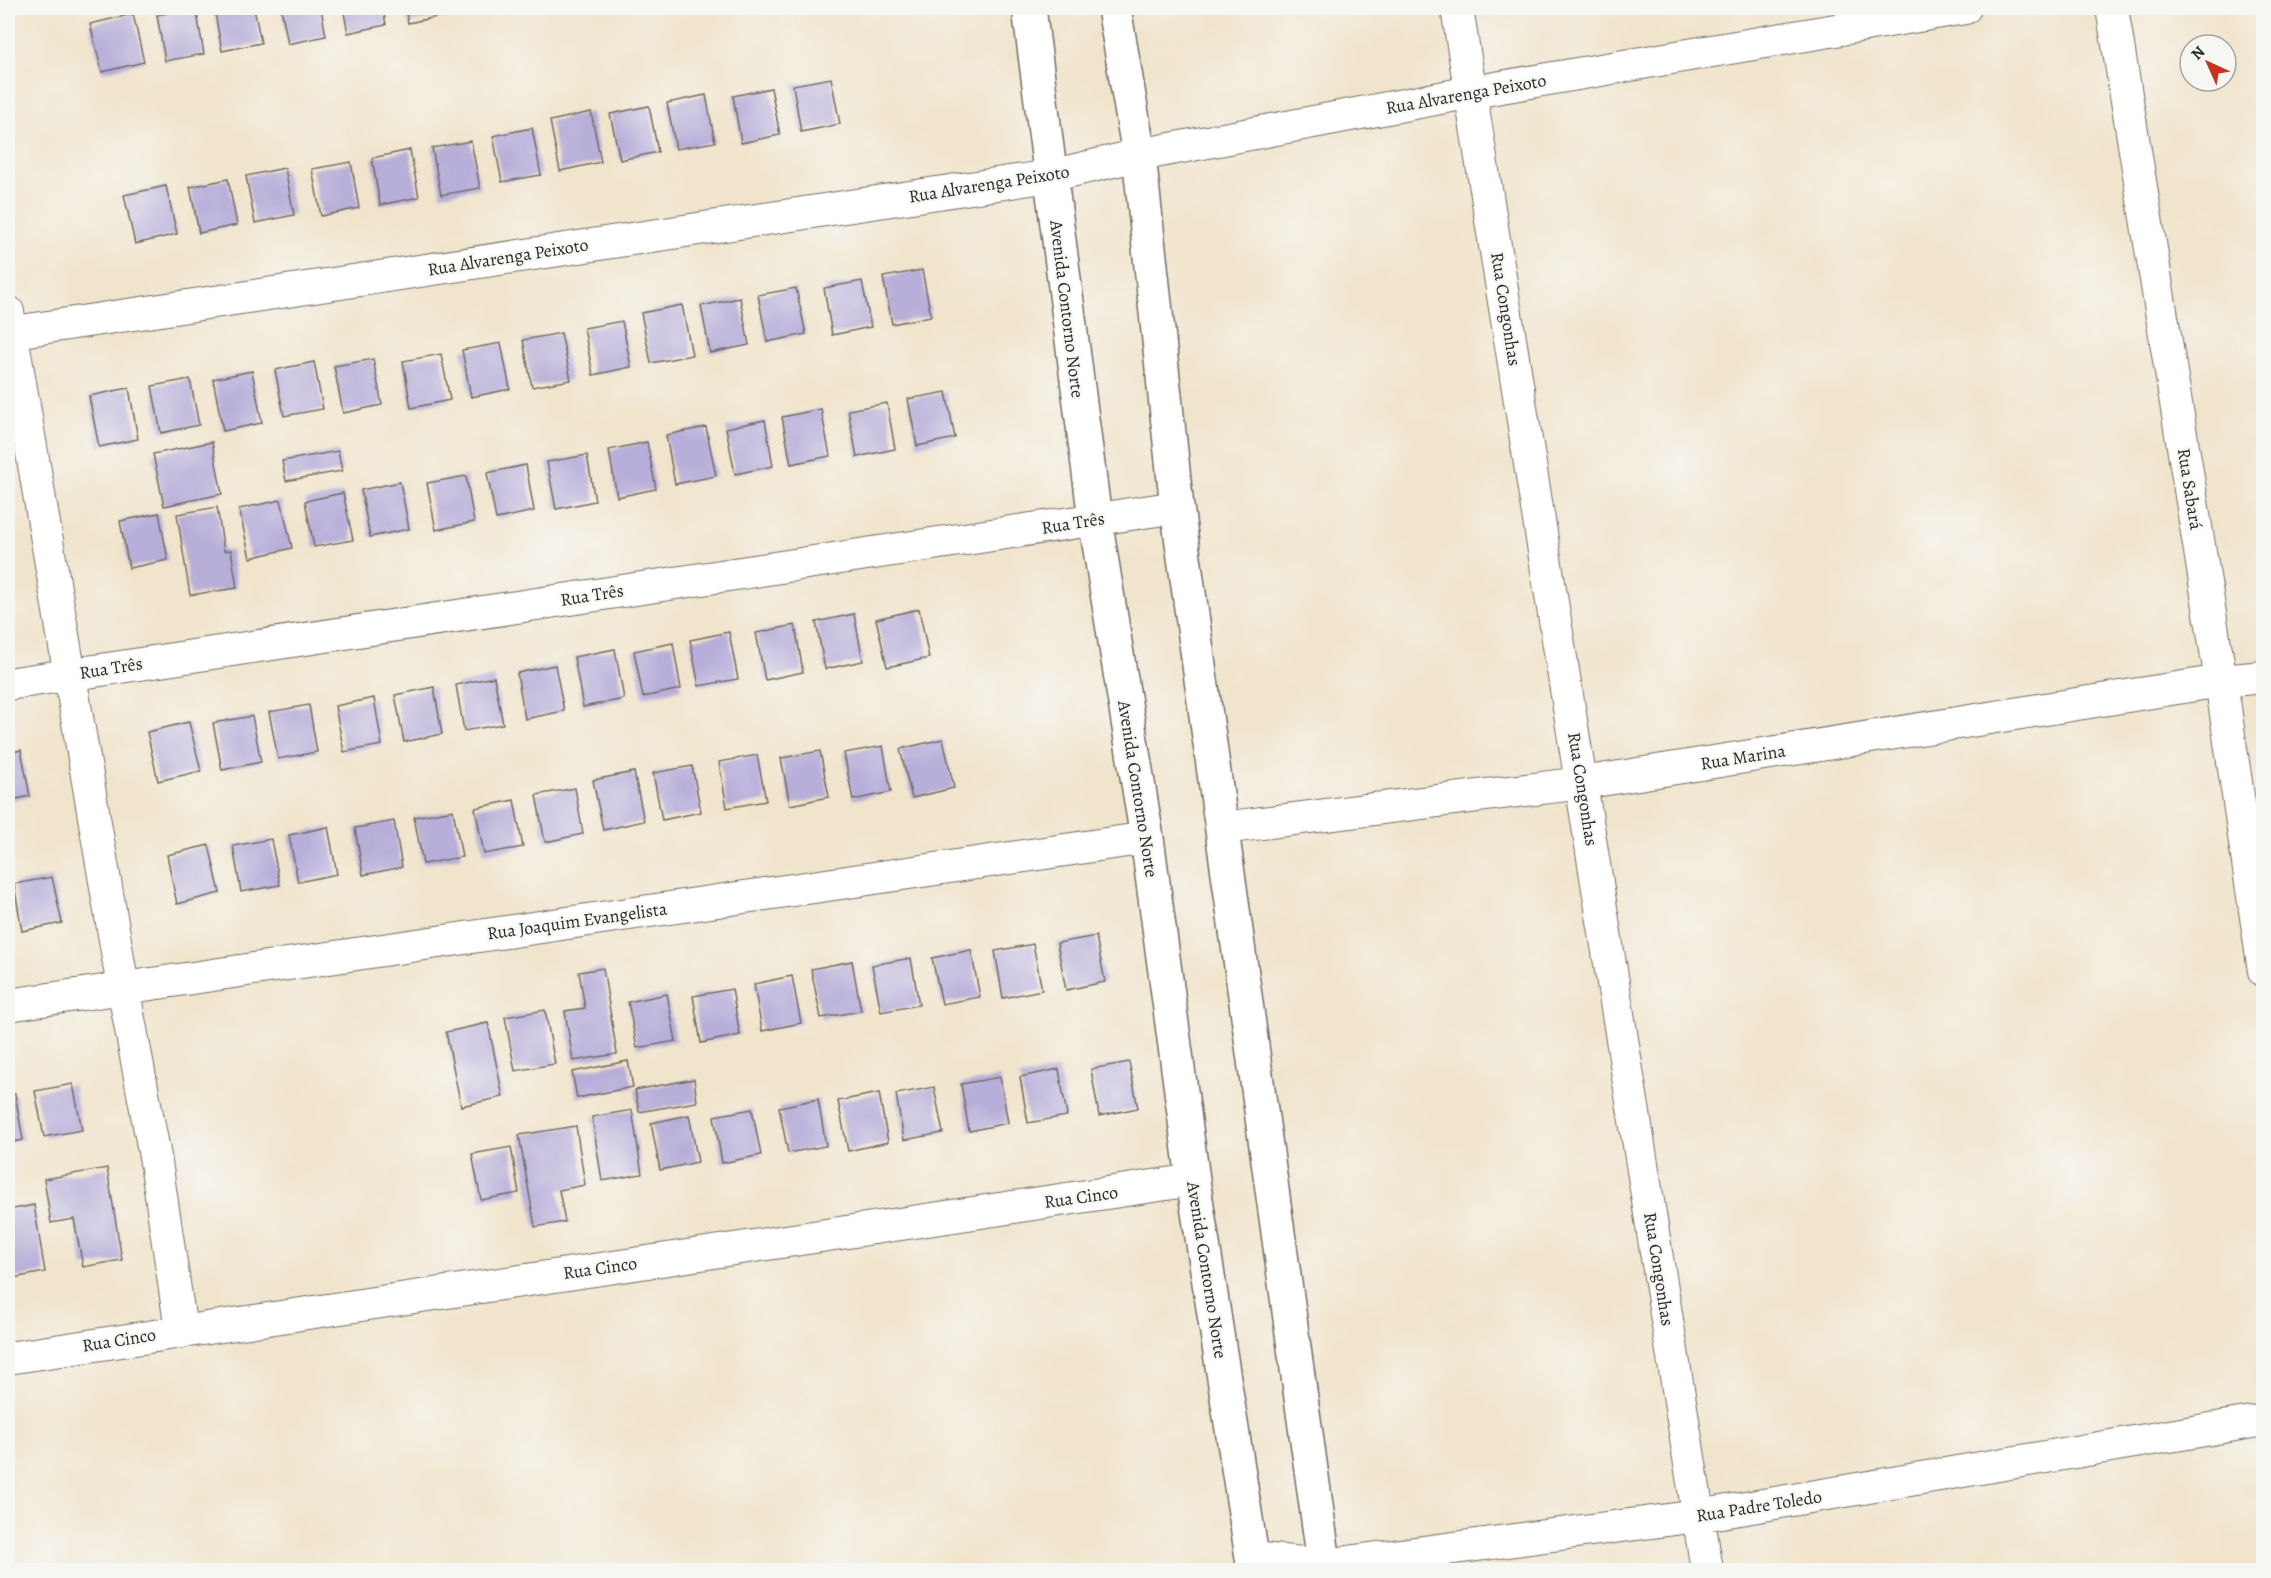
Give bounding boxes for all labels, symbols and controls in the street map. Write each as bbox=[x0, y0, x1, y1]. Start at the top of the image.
north arrow bbox=[2178, 33, 2238, 93]
text: N bbox=[2186, 41, 2210, 65]
street label: Rua Alvarenga Peixoto bbox=[1384, 68, 1548, 120]
street label: Rua Alvarenga Peixoto bbox=[907, 159, 1071, 209]
street label: Avenida Contorno Norte bbox=[1044, 218, 1090, 399]
street label: Rua Alvarenga Peixoto bbox=[426, 232, 590, 282]
street label: Rua Congonhas bbox=[1485, 250, 1527, 368]
street label: Rua Sabará bbox=[2172, 446, 2208, 532]
street label: Rua Três bbox=[1040, 506, 1106, 540]
street label: Rua Três bbox=[559, 578, 625, 612]
street label: Rua Três bbox=[78, 651, 144, 685]
street label: Avenida Contorno Norte bbox=[1112, 698, 1164, 879]
street label: Rua Congonhas bbox=[1562, 730, 1604, 848]
street label: Rua Marina bbox=[1699, 738, 1788, 776]
street label: Rua Joaquim Evangelista bbox=[485, 896, 669, 946]
street label: Avenida Contorno Norte bbox=[1181, 1179, 1233, 1360]
street label: Rua Cinco bbox=[1043, 1180, 1120, 1214]
street label: Rua Congonhas bbox=[1638, 1210, 1680, 1328]
street label: Rua Cinco bbox=[562, 1251, 639, 1285]
street label: Rua Cinco bbox=[80, 1322, 158, 1358]
street label: Rua Padre Toledo bbox=[1694, 1484, 1824, 1528]

